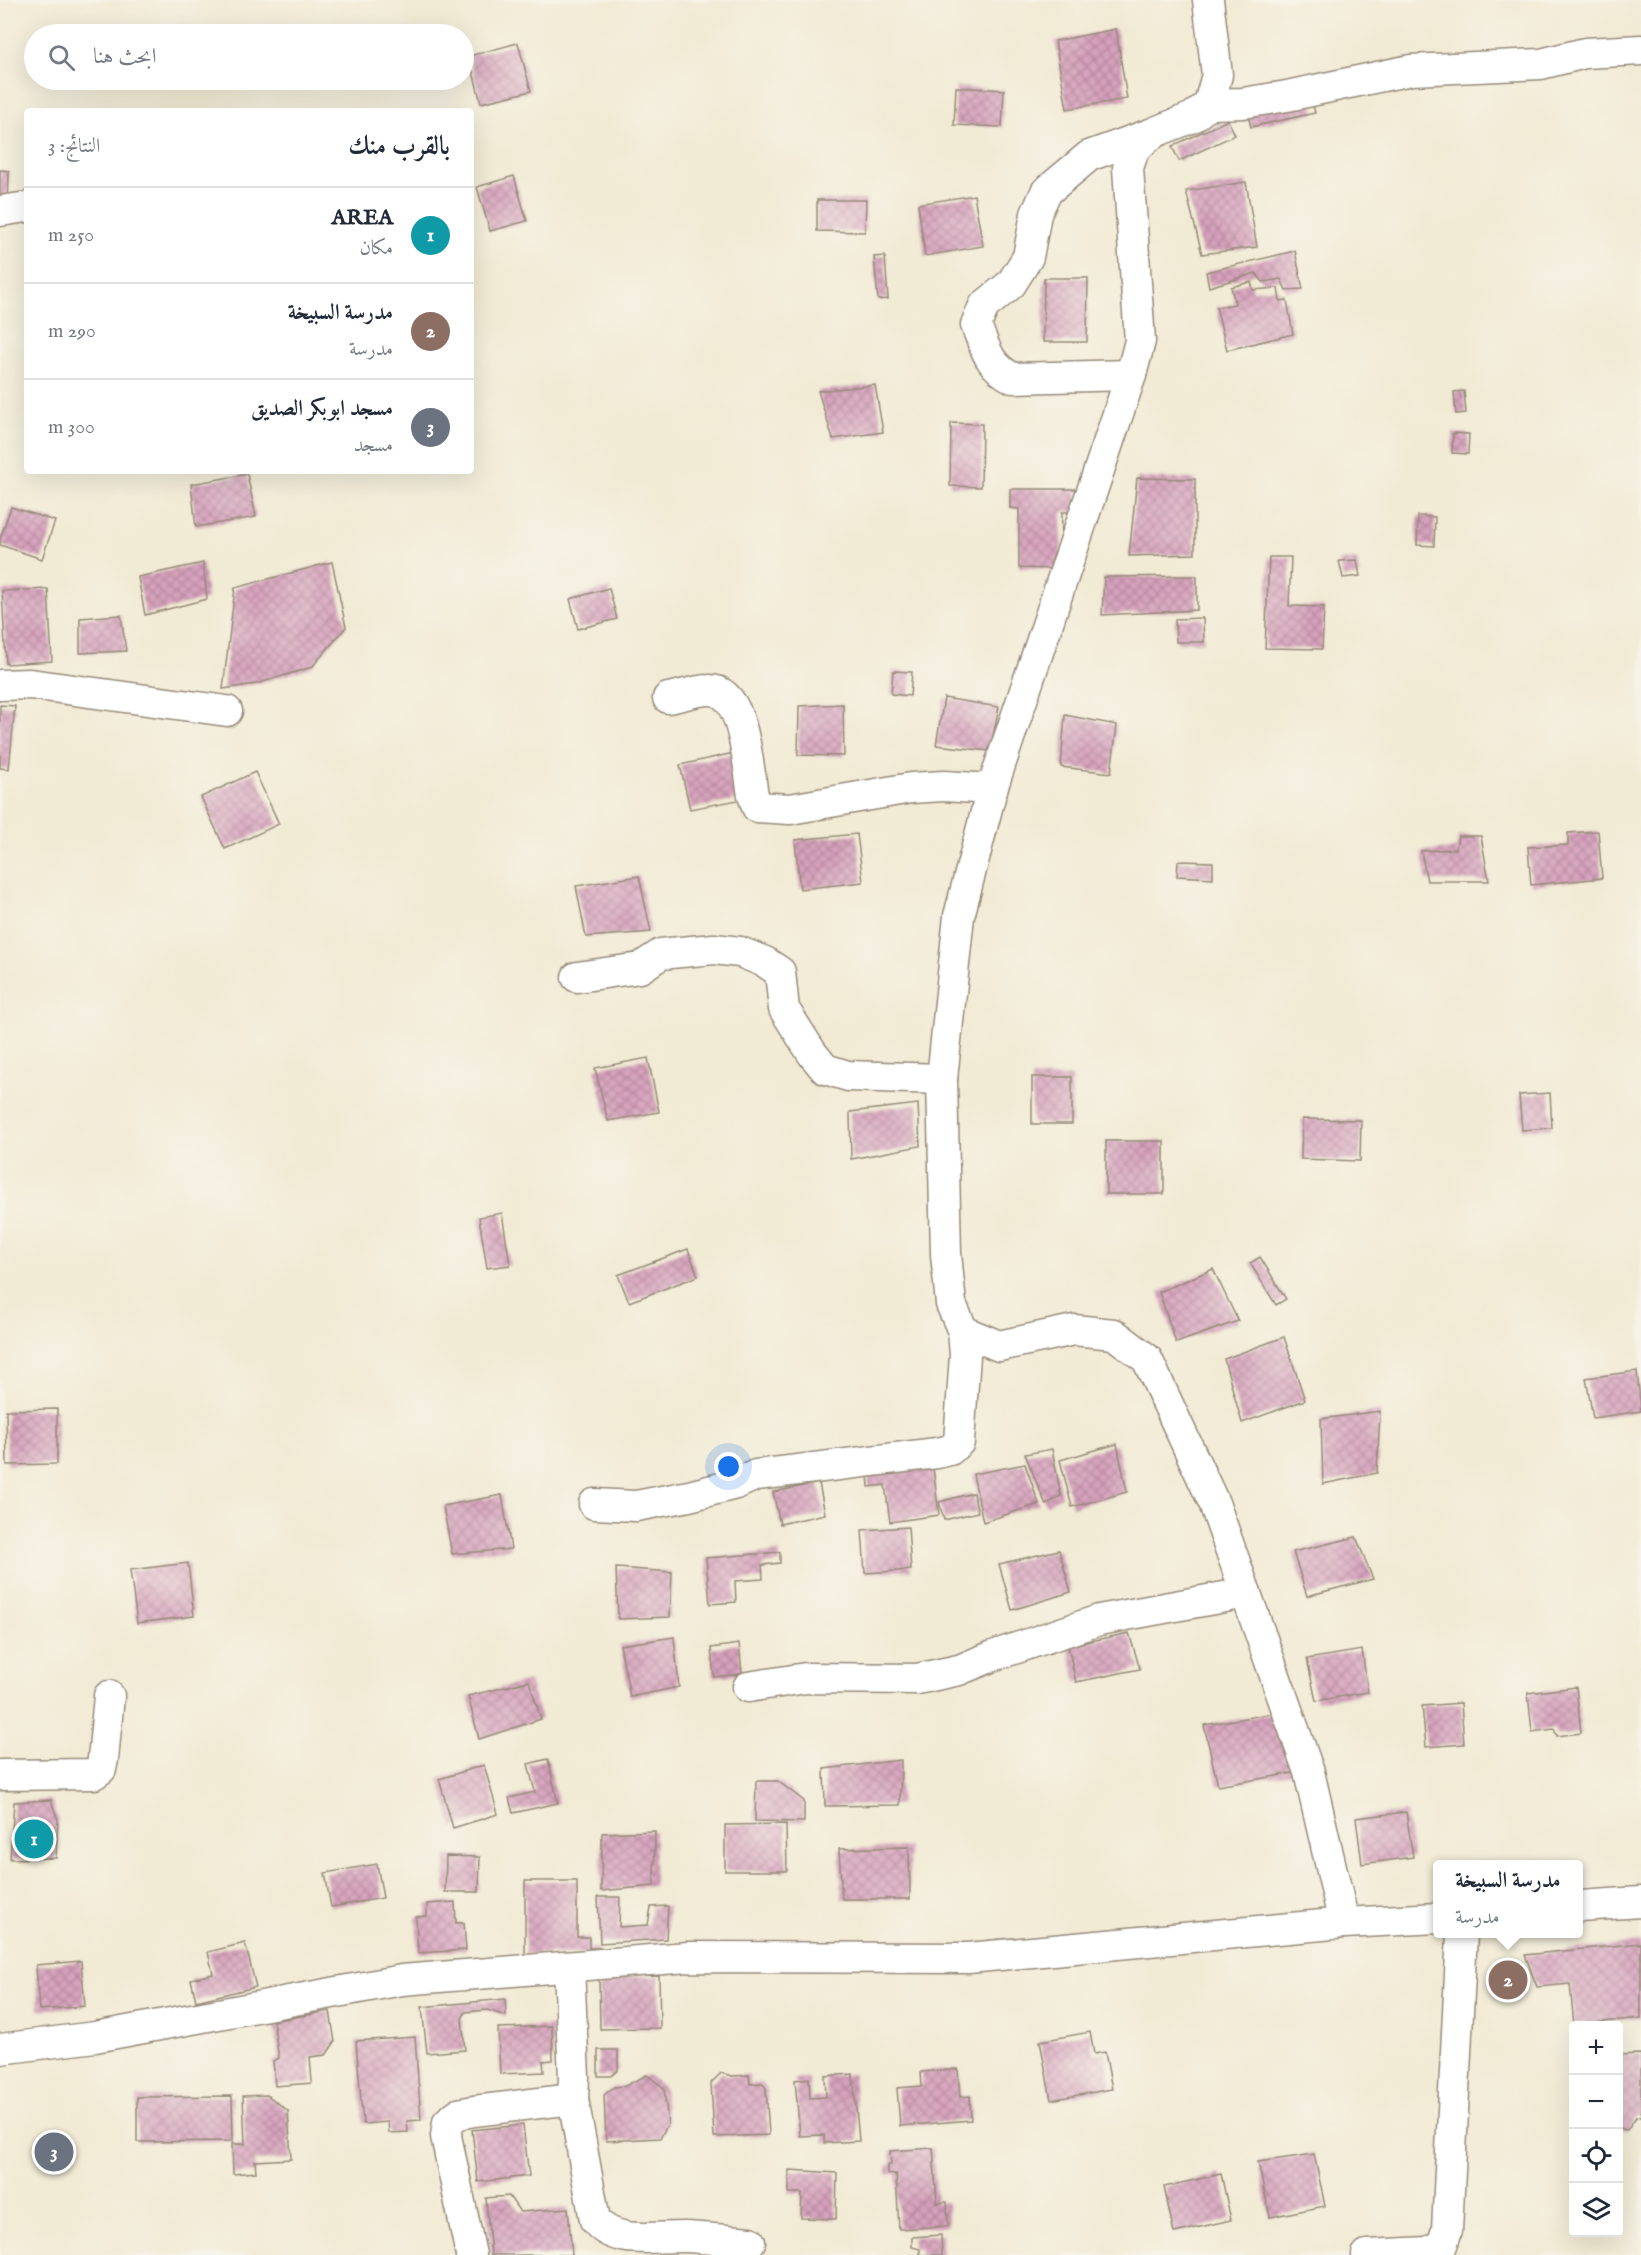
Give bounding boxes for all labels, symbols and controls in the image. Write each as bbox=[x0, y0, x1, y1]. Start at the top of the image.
search box bbox=[24, 24, 474, 90]
icon: search bbox=[45, 41, 78, 74]
text: ابحث هنا bbox=[93, 43, 156, 71]
text: بالقرب منك bbox=[348, 130, 450, 163]
text: النتائج: 3 bbox=[48, 134, 100, 159]
text: AREA bbox=[331, 204, 393, 232]
text: 250 m bbox=[48, 223, 94, 248]
text: 1 bbox=[427, 223, 434, 248]
text: مكان bbox=[359, 236, 393, 261]
text: مدرسة السبيخة bbox=[288, 299, 393, 327]
text: 290 m bbox=[48, 319, 96, 344]
text: 2 bbox=[426, 319, 435, 344]
text: مدرسة bbox=[349, 337, 393, 362]
text: مسجد ابوبكر الصديق bbox=[251, 395, 393, 423]
text: 300 m bbox=[48, 415, 95, 440]
text: 3 bbox=[427, 415, 434, 440]
text: مسجد bbox=[354, 433, 393, 458]
your location bbox=[714, 1452, 743, 1481]
pin: 1 bbox=[15, 1816, 54, 1862]
popup bbox=[1433, 1860, 1583, 1938]
text: مدرسة السبيخة bbox=[1455, 1867, 1561, 1895]
text: مدرسة bbox=[1455, 1905, 1499, 1930]
pin: 2 bbox=[1488, 1958, 1528, 2002]
map controls bbox=[1569, 2021, 1623, 2237]
button: + bbox=[1569, 2021, 1623, 2075]
button: − bbox=[1569, 2075, 1623, 2129]
button: locate bbox=[1569, 2129, 1623, 2183]
pin: 3 bbox=[34, 2130, 74, 2174]
button: layers bbox=[1569, 2183, 1623, 2237]

